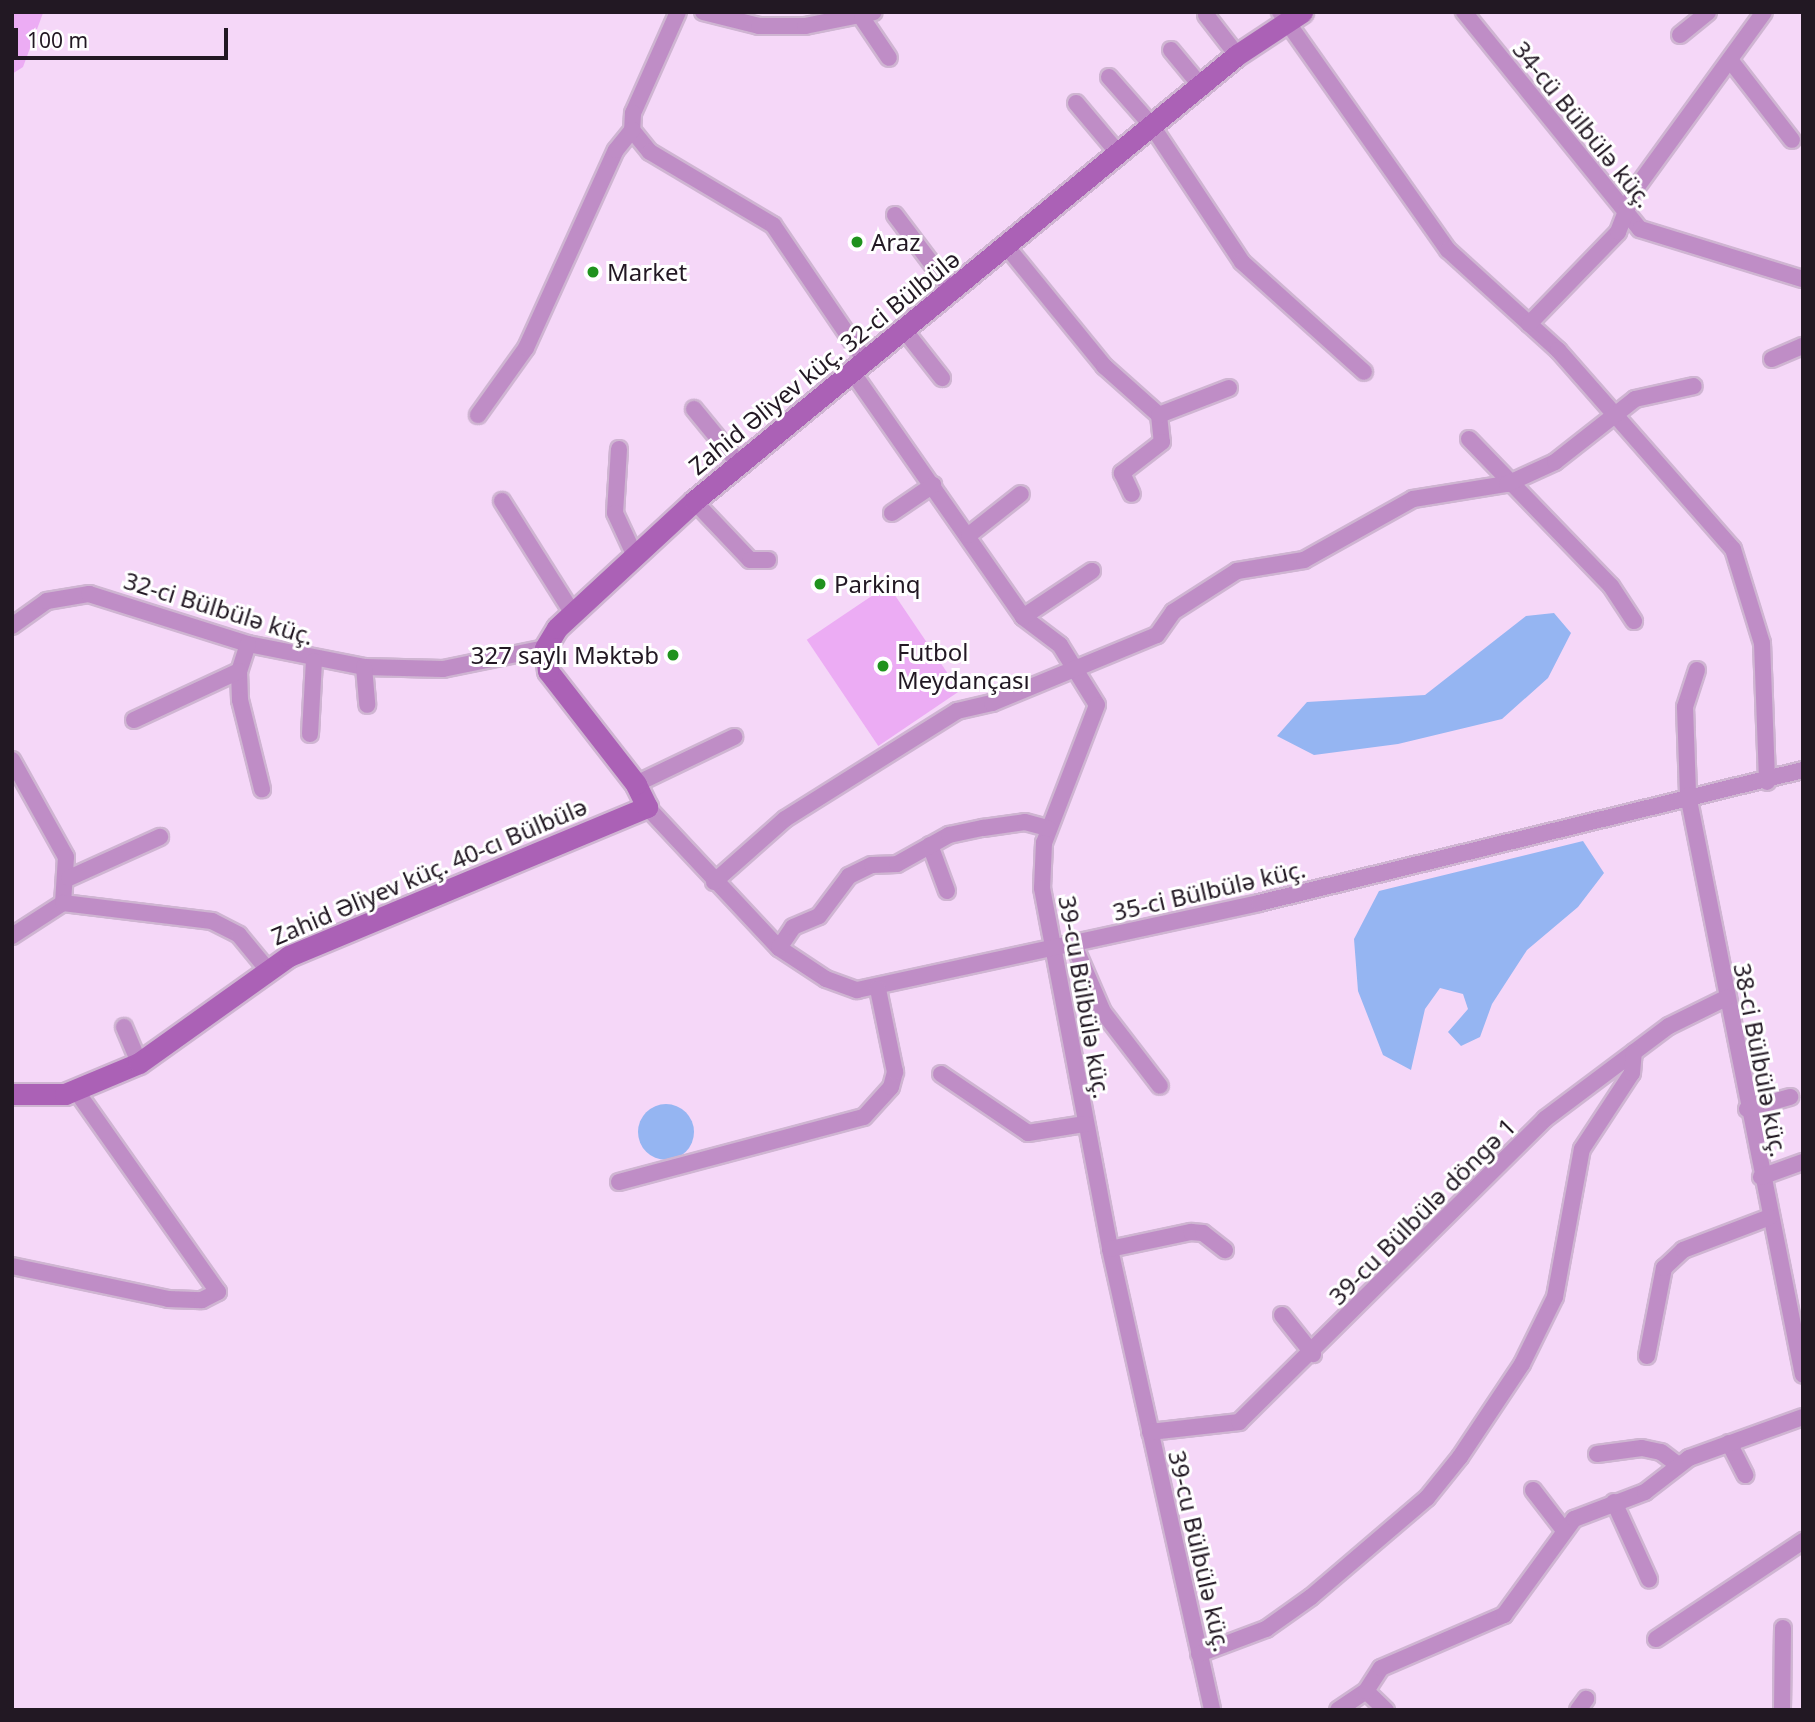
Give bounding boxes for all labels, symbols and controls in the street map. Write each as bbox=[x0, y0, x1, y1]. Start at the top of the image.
scale bar bbox=[18, 14, 231, 58]
text: 100 m bbox=[27, 26, 88, 54]
street label: 34-cü Bülbülə küç. bbox=[1507, 35, 1659, 213]
place label: Araz bbox=[871, 228, 921, 256]
marker: Araz bbox=[849, 234, 865, 250]
street label: Zahid Əliyev küç. 32-ci Bülbülə bbox=[683, 244, 965, 480]
place label: Market bbox=[607, 258, 687, 286]
marker: Market bbox=[585, 264, 601, 280]
street label: 32-ci Bülbülə küç. bbox=[121, 565, 317, 651]
place label: Parkinq bbox=[834, 570, 920, 598]
marker: Parkinq bbox=[812, 576, 828, 592]
place label: Futbol Meydançası bbox=[897, 638, 1030, 694]
place label: 327 saylı Məktəb bbox=[471, 641, 659, 669]
marker: 327 saylı Məktəb bbox=[665, 647, 681, 663]
marker: Futbol Meydançası bbox=[875, 658, 891, 674]
street label: Zahid Əliyev küç. 40-cı Bülbülə bbox=[267, 791, 591, 951]
street label: 35-ci Bülbülə küç. bbox=[1110, 854, 1308, 926]
street label: 39-cu Bülbülə küç. bbox=[1053, 893, 1117, 1101]
street label: 38-ci Bülbülə küç. bbox=[1728, 961, 1794, 1159]
street label: 39-cu Bülbülə döngə 1 bbox=[1323, 1112, 1521, 1310]
street label: 39-cu Bülbülə küç. bbox=[1163, 1448, 1237, 1654]

